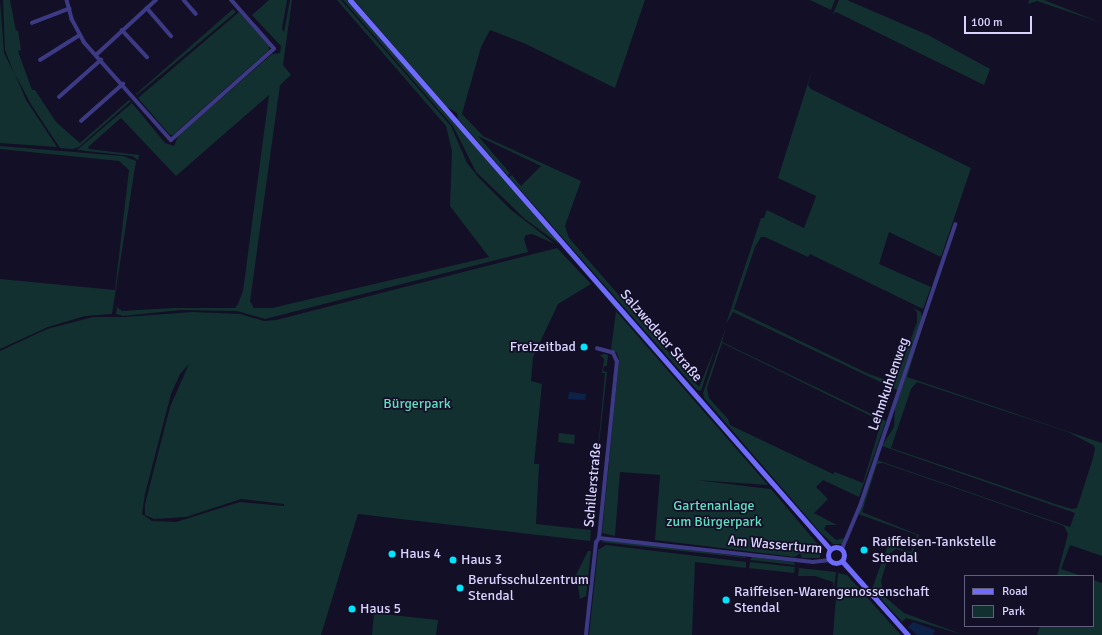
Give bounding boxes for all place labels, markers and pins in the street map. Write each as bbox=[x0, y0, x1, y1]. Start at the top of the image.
place label: Freizeitbad bbox=[510, 339, 576, 355]
marker: Freizeitbad bbox=[579, 342, 589, 352]
place label: Raiffeisen-Tankstelle Stendal bbox=[872, 534, 996, 566]
marker: Raiffeisen-Tankstelle Stendal bbox=[859, 545, 869, 555]
place label: Haus 4 bbox=[400, 546, 441, 562]
marker: Haus 4 bbox=[387, 549, 397, 559]
place label: Haus 3 bbox=[461, 552, 502, 568]
marker: Haus 3 bbox=[448, 555, 458, 565]
place label: Berufsschulzentrum Stendal bbox=[468, 572, 589, 604]
marker: Berufsschulzentrum Stendal bbox=[455, 583, 465, 593]
place label: Raiffeisen-Warengenossenschaft Stendal bbox=[734, 584, 929, 616]
marker: Raiffeisen-Warengenossenschaft Stendal bbox=[721, 595, 731, 605]
place label: Haus 5 bbox=[360, 601, 401, 617]
marker: Haus 5 bbox=[347, 604, 357, 614]

